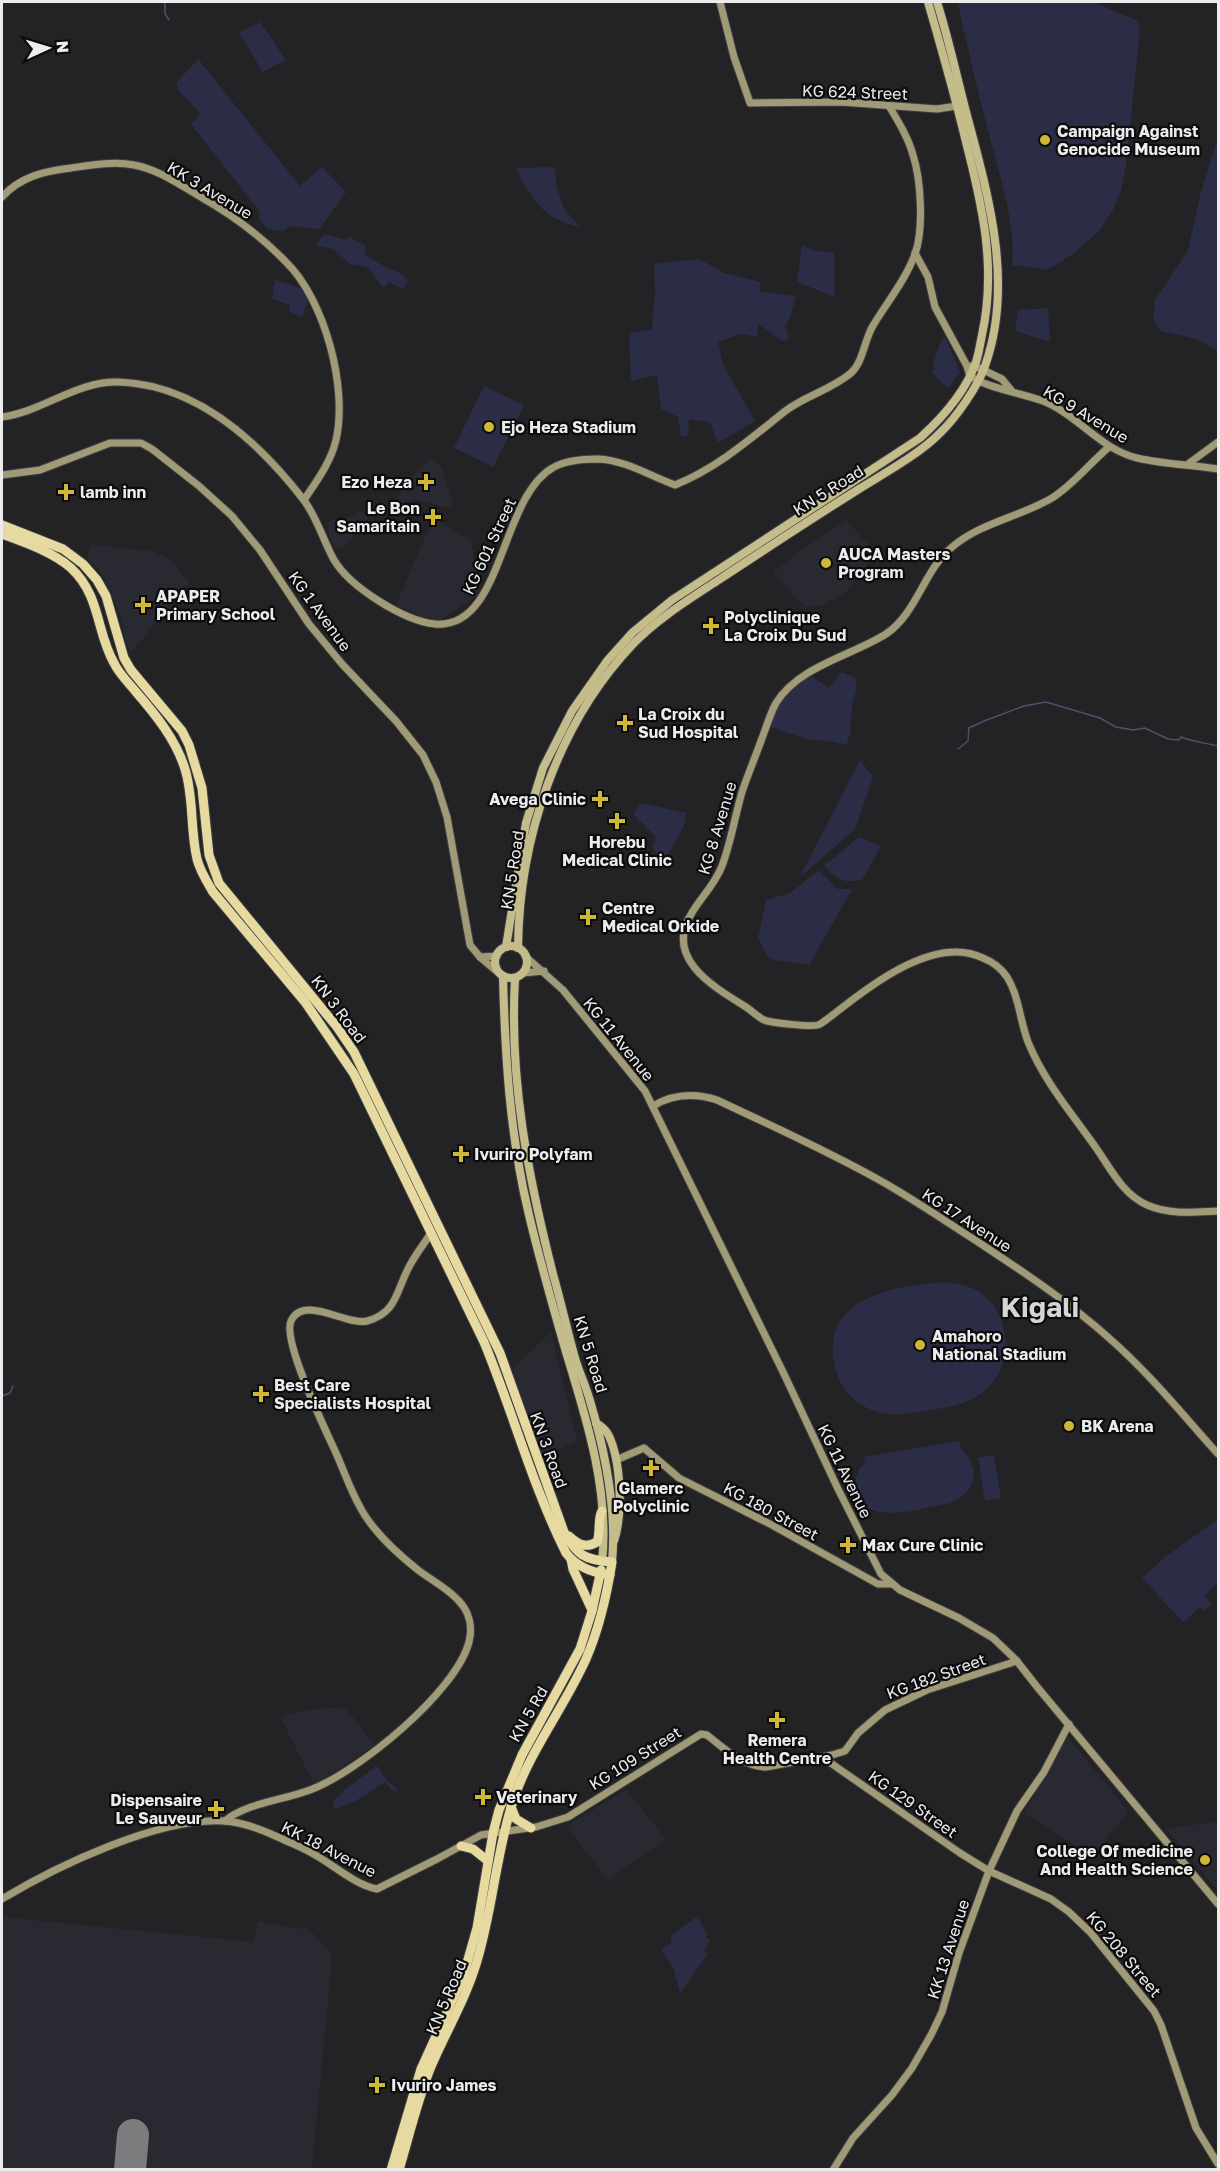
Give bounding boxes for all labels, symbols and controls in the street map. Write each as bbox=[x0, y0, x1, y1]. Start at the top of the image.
north arrow bbox=[18, 18, 78, 78]
text: N bbox=[53, 40, 73, 54]
street label: KG 624 Street bbox=[802, 80, 908, 104]
place label: Campaign Against Genocide Museum bbox=[1057, 121, 1200, 159]
marker: Campaign Against Genocide Museum bbox=[1038, 133, 1052, 147]
street label: KK 3 Avenue bbox=[164, 157, 256, 223]
street label: KG 9 Avenue bbox=[1040, 381, 1132, 447]
place label: Ejo Heza Stadium bbox=[501, 417, 636, 437]
marker: Ejo Heza Stadium bbox=[482, 420, 496, 434]
street label: KN 5 Road bbox=[789, 460, 867, 520]
place label: Ezo Heza bbox=[341, 472, 412, 492]
marker: Ezo Heza bbox=[417, 473, 435, 491]
place label: lamb inn bbox=[80, 482, 146, 502]
marker: lamb inn bbox=[57, 483, 75, 501]
street label: KG 601 Street bbox=[458, 494, 520, 598]
place label: Le Bon Samaritain bbox=[336, 498, 420, 536]
marker: Le Bon Samaritain bbox=[424, 508, 442, 526]
place label: AUCA Masters Program bbox=[838, 544, 951, 582]
marker: AUCA Masters Program bbox=[819, 556, 833, 570]
street label: KG 1 Avenue bbox=[284, 567, 356, 655]
place label: APAPER Primary School bbox=[156, 586, 276, 624]
marker: APAPER Primary School bbox=[134, 596, 152, 614]
place label: Polyclinique La Croix Du Sud bbox=[724, 607, 846, 645]
marker: Polyclinique La Croix Du Sud bbox=[702, 617, 720, 635]
place label: La Croix du Sud Hospital bbox=[638, 704, 739, 742]
marker: La Croix du Sud Hospital bbox=[616, 714, 634, 732]
street label: KG 8 Avenue bbox=[693, 779, 741, 877]
place label: Avega Clinic bbox=[489, 789, 586, 809]
marker: Avega Clinic bbox=[591, 790, 609, 808]
marker: Horebu Medical Clinic bbox=[608, 812, 626, 830]
street label: KN 5 Road bbox=[496, 829, 528, 911]
place label: Horebu Medical Clinic bbox=[562, 832, 672, 870]
place label: Centre Medical Orkide bbox=[602, 898, 719, 936]
marker: Centre Medical Orkide bbox=[579, 908, 597, 926]
street label: KN 3 Road bbox=[307, 971, 371, 1047]
street label: KG 11 Avenue bbox=[579, 993, 659, 1085]
place label: Ivuriro Polyfam bbox=[474, 1144, 593, 1164]
marker: Ivuriro Polyfam bbox=[452, 1145, 470, 1163]
street label: KG 17 Avenue bbox=[918, 1184, 1016, 1256]
district label: Kigali bbox=[1001, 1290, 1079, 1323]
street label: KN 5 Road bbox=[570, 1313, 612, 1395]
place label: Amahoro National Stadium bbox=[932, 1326, 1066, 1364]
marker: Amahoro National Stadium bbox=[913, 1338, 927, 1352]
place label: Best Care Specialists Hospital bbox=[274, 1375, 431, 1413]
marker: Best Care Specialists Hospital bbox=[252, 1385, 270, 1403]
street label: KN 3 Road bbox=[526, 1409, 572, 1491]
place label: BK Arena bbox=[1081, 1416, 1154, 1436]
marker: BK Arena bbox=[1062, 1419, 1076, 1433]
street label: KG 11 Avenue bbox=[814, 1421, 876, 1521]
marker: Glamerc Polyclinic bbox=[642, 1459, 660, 1477]
place label: Glamerc Polyclinic bbox=[613, 1478, 689, 1516]
street label: KG 180 Street bbox=[720, 1478, 822, 1544]
place label: Max Cure Clinic bbox=[862, 1535, 984, 1555]
marker: Max Cure Clinic bbox=[839, 1536, 857, 1554]
street label: KG 182 Street bbox=[884, 1649, 988, 1703]
street label: KN 5 Rd bbox=[504, 1683, 552, 1745]
marker: Remera Health Centre bbox=[768, 1711, 786, 1729]
street label: KG 109 Street bbox=[585, 1722, 685, 1794]
place label: Remera Health Centre bbox=[723, 1730, 831, 1768]
street label: KG 129 Street bbox=[865, 1766, 961, 1842]
place label: Veterinary bbox=[496, 1787, 578, 1807]
marker: Veterinary bbox=[474, 1788, 492, 1806]
place label: Dispensaire Le Sauveur bbox=[110, 1790, 202, 1828]
marker: Dispensaire Le Sauveur bbox=[207, 1800, 225, 1818]
street label: KK 18 Avenue bbox=[278, 1816, 380, 1882]
place label: College Of medicine And Health Science bbox=[1036, 1841, 1193, 1879]
marker: College Of medicine And Health Science bbox=[1198, 1853, 1212, 1867]
street label: KK 13 Avenue bbox=[922, 1897, 974, 2001]
street label: KG 208 Street bbox=[1082, 1907, 1166, 2001]
street label: KN 5 Road bbox=[421, 1956, 471, 2038]
place label: Ivuriro James bbox=[391, 2075, 497, 2095]
marker: Ivuriro James bbox=[368, 2076, 386, 2094]

